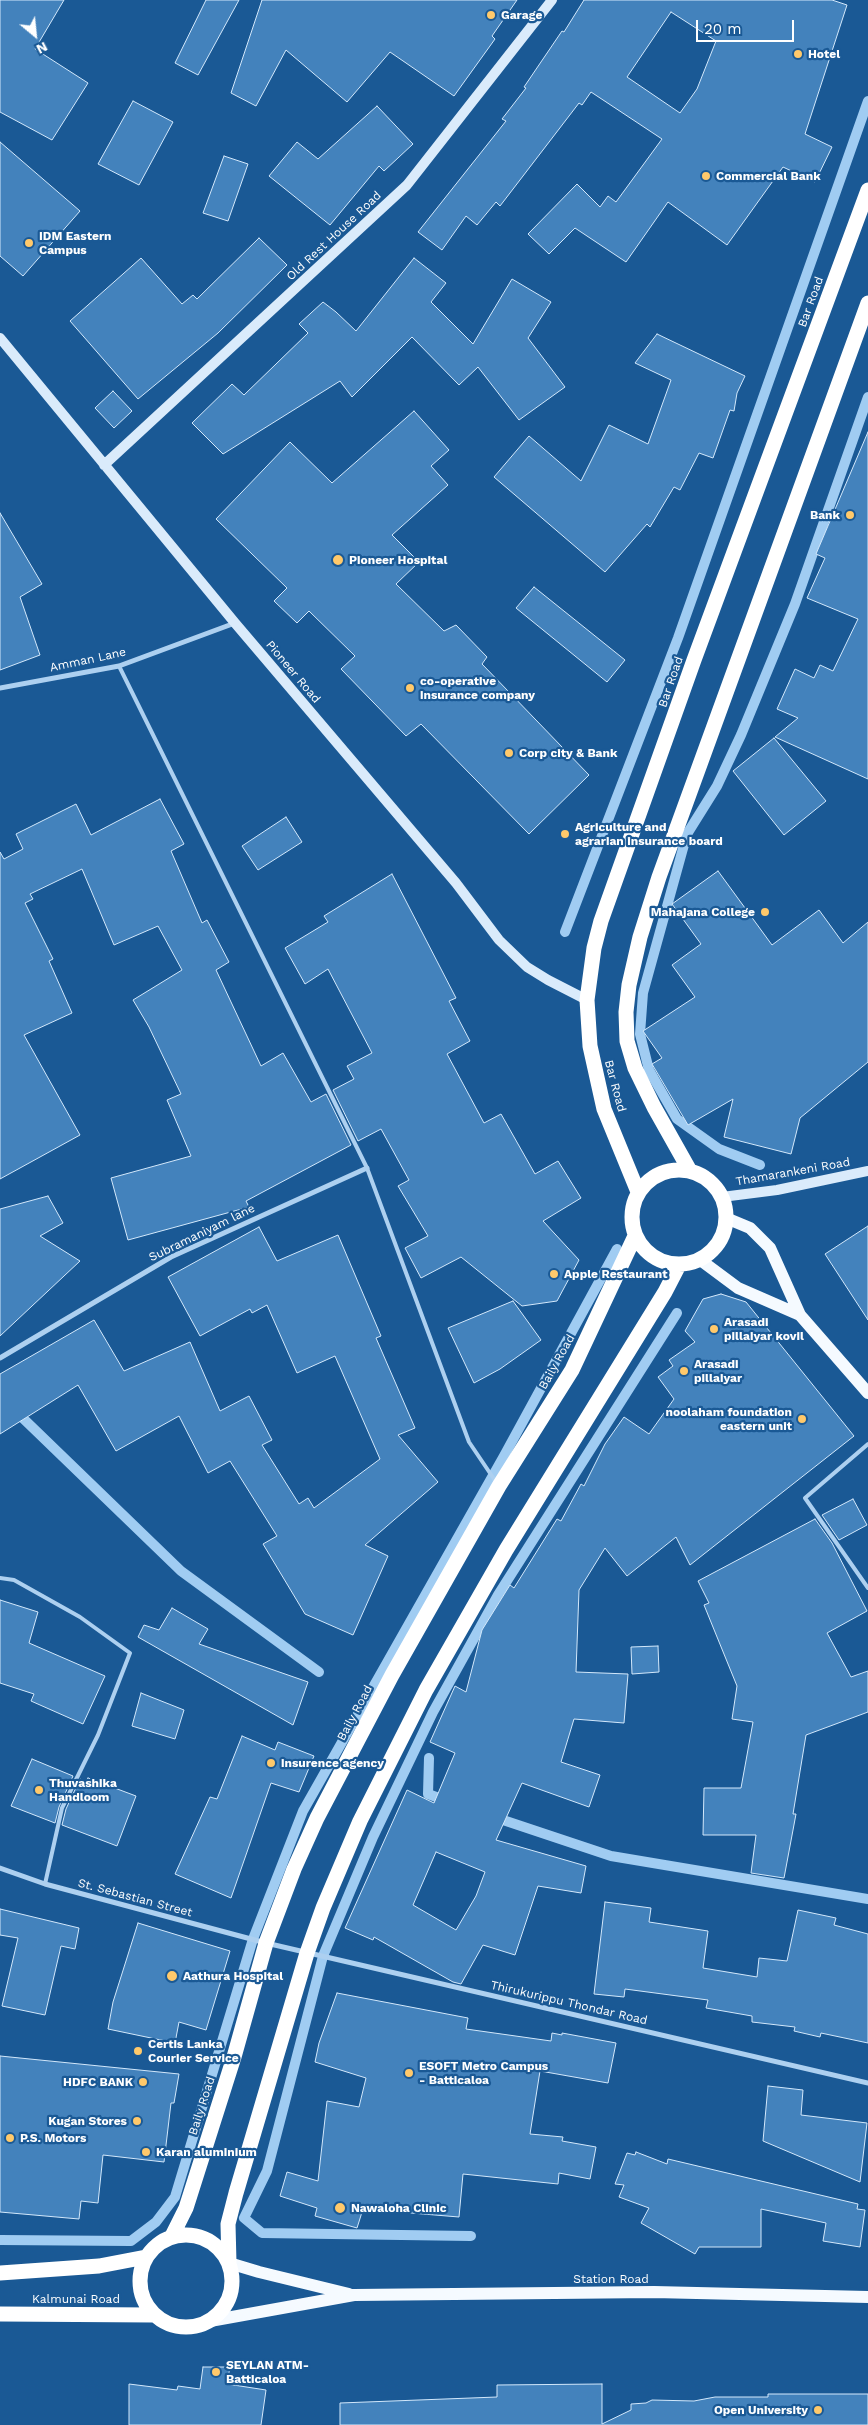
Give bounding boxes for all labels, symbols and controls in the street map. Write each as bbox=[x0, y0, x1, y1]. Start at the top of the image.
place label: Garage bbox=[501, 8, 542, 22]
marker: Garage bbox=[485, 9, 497, 21]
north arrow bbox=[10, 10, 60, 60]
scale bar bbox=[698, 10, 796, 42]
text: 20 m bbox=[704, 20, 742, 38]
text: N bbox=[34, 39, 50, 58]
place label: Hotel bbox=[808, 47, 840, 61]
marker: Hotel bbox=[792, 48, 804, 60]
place label: Commercial Bank bbox=[716, 169, 821, 183]
marker: Commercial Bank bbox=[700, 170, 712, 182]
street label: Old Rest House Road bbox=[284, 188, 384, 284]
place label: IDM Eastern Campus bbox=[39, 229, 111, 257]
marker: IDM Eastern Campus bbox=[23, 237, 35, 249]
street label: Bar Road bbox=[795, 275, 827, 329]
place label: Bank bbox=[810, 508, 840, 522]
marker: Bank bbox=[844, 509, 856, 521]
marker: Pioneer Hospital bbox=[331, 553, 345, 567]
place label: Pioneer Hospital bbox=[349, 553, 447, 567]
street label: Pioneer Road bbox=[263, 638, 323, 706]
street label: Amman Lane bbox=[49, 645, 127, 675]
street label: Bar Road bbox=[656, 655, 686, 709]
place label: co-operative insurance company bbox=[420, 674, 535, 702]
marker: co-operative insurance company bbox=[404, 682, 416, 694]
place label: Corp city & Bank bbox=[519, 746, 617, 760]
marker: Corp city & Bank bbox=[503, 747, 515, 759]
place label: Agriculture and agrarian insurance board bbox=[575, 820, 723, 848]
marker: Agriculture and agrarian insurance board bbox=[559, 828, 571, 840]
place label: Mahajana College bbox=[651, 905, 755, 919]
marker: Mahajana College bbox=[759, 906, 771, 918]
street label: Bar Road bbox=[601, 1059, 629, 1113]
street label: Thamarankeni Road bbox=[735, 1155, 851, 1189]
street label: Subramaniyam lane bbox=[147, 1201, 257, 1265]
place label: Apple Restaurant bbox=[564, 1267, 667, 1281]
marker: Apple Restaurant bbox=[548, 1268, 560, 1280]
place label: Arasadi pillaiyar kovil bbox=[724, 1315, 804, 1343]
marker: Arasadi pillaiyar kovil bbox=[708, 1323, 720, 1335]
street label: Baily Road bbox=[536, 1332, 578, 1392]
place label: Arasadi pillaiyar bbox=[694, 1357, 742, 1385]
marker: Arasadi pillaiyar bbox=[678, 1365, 690, 1377]
place label: noolaham foundation eastern unit bbox=[666, 1405, 792, 1433]
marker: noolaham foundation eastern unit bbox=[796, 1413, 808, 1425]
street label: Baily Road bbox=[334, 1683, 376, 1743]
place label: insurence agency bbox=[281, 1756, 384, 1770]
marker: insurence agency bbox=[265, 1757, 277, 1769]
place label: Thuvashika Handloom bbox=[49, 1776, 117, 1804]
marker: Thuvashika Handloom bbox=[33, 1784, 45, 1796]
street label: St. Sebastian Street bbox=[76, 1876, 194, 1920]
marker: Aathura Hospital bbox=[165, 1969, 179, 1983]
place label: Aathura Hospital bbox=[183, 1969, 283, 1983]
street label: Thirukurippu Thondar Road bbox=[489, 1978, 649, 2028]
place label: Certis Lanka Courier Service bbox=[148, 2037, 239, 2065]
marker: Certis Lanka Courier Service bbox=[132, 2045, 144, 2057]
place label: ESOFT Metro Campus - Batticaloa bbox=[419, 2059, 548, 2087]
marker: ESOFT Metro Campus - Batticaloa bbox=[403, 2067, 415, 2079]
place label: HDFC BANK bbox=[63, 2075, 133, 2089]
street label: Baily Road bbox=[186, 2075, 218, 2137]
marker: HDFC BANK bbox=[137, 2076, 149, 2088]
place label: Kugan Stores bbox=[48, 2114, 127, 2128]
marker: Kugan Stores bbox=[131, 2115, 143, 2127]
place label: P.S. Motors bbox=[20, 2131, 86, 2145]
marker: P.S. Motors bbox=[4, 2132, 16, 2144]
place label: Karan aluminium bbox=[156, 2145, 257, 2159]
marker: Karan aluminium bbox=[140, 2146, 152, 2158]
marker: Nawaloha Clinic bbox=[333, 2201, 347, 2215]
place label: Nawaloha Clinic bbox=[351, 2201, 447, 2215]
street label: Station Road bbox=[573, 2272, 649, 2286]
street label: Kalmunai Road bbox=[32, 2292, 120, 2306]
place label: SEYLAN ATM- Batticaloa bbox=[226, 2358, 309, 2386]
marker: SEYLAN ATM- Batticaloa bbox=[210, 2366, 222, 2378]
place label: Open University bbox=[714, 2403, 808, 2417]
marker: Open University bbox=[812, 2404, 824, 2416]

